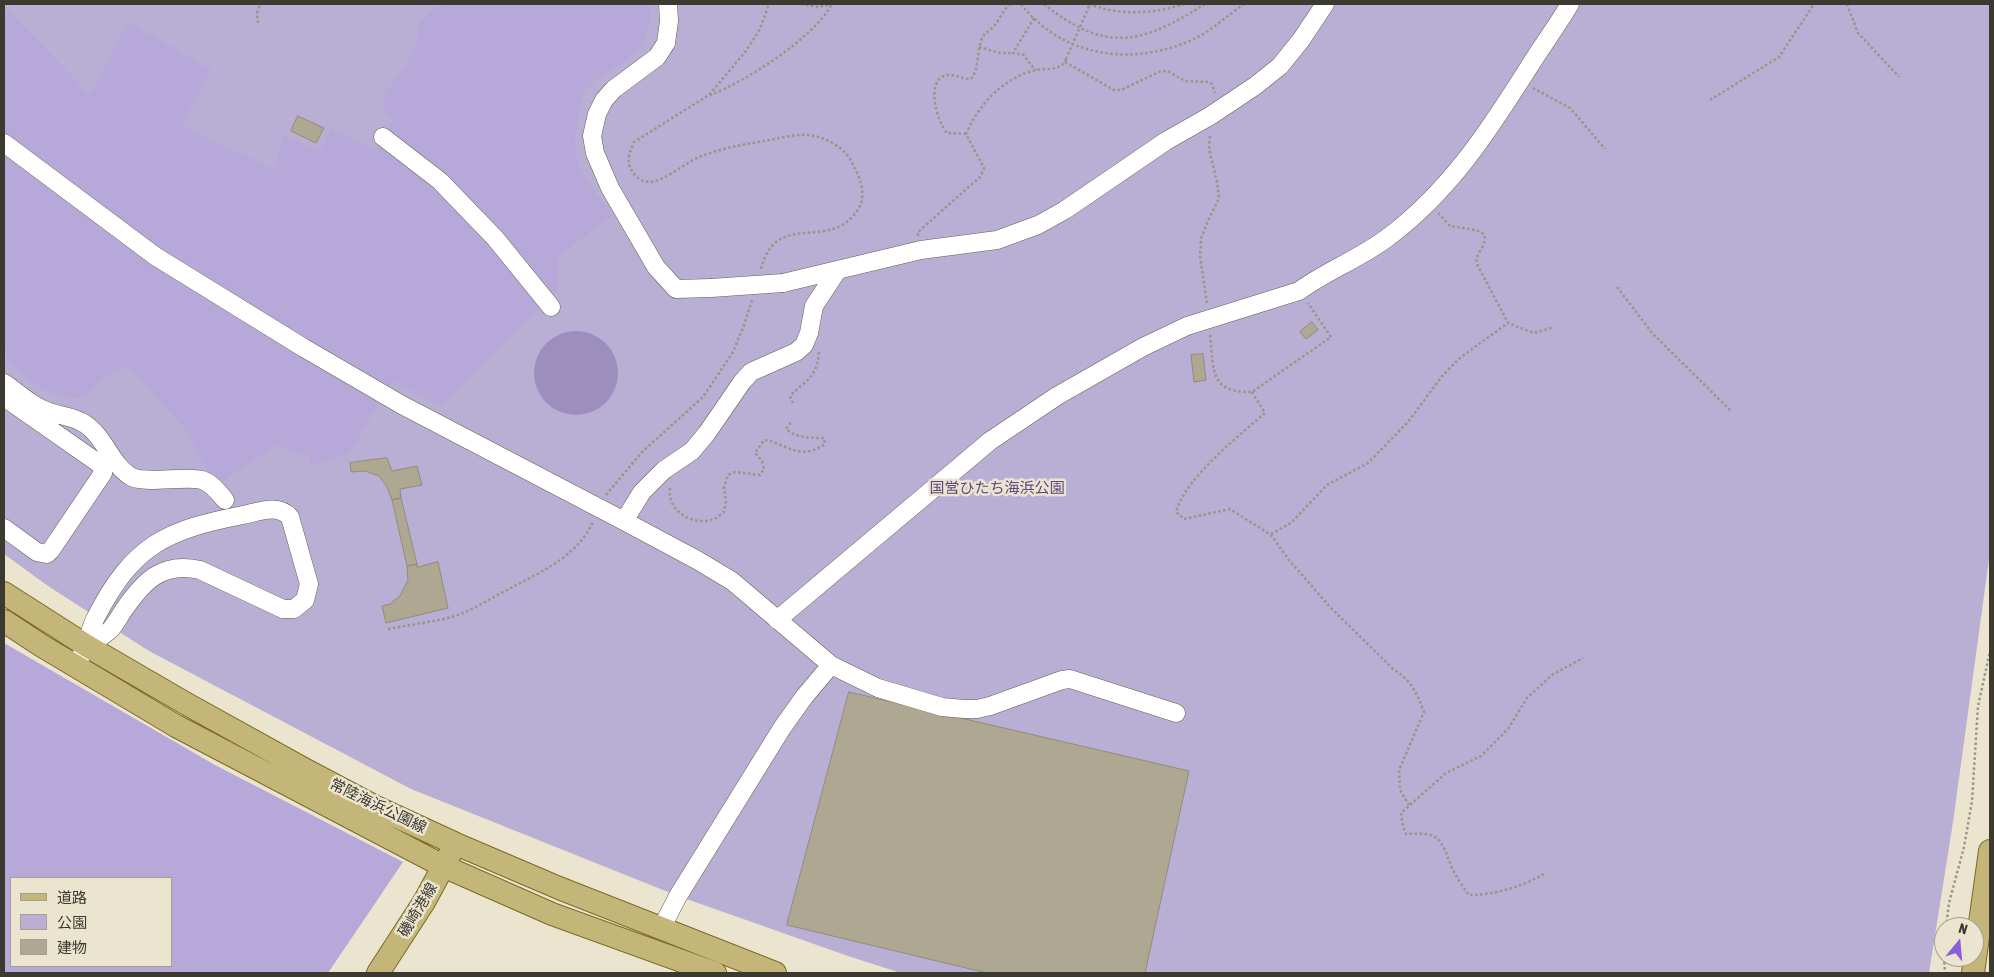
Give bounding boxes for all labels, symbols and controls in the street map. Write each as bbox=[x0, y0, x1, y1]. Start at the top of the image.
park label: 国営ひたち海浜公園 bbox=[930, 479, 1064, 497]
street label: 常陸海浜公園線 bbox=[327, 775, 429, 837]
legend bbox=[10, 877, 172, 967]
street label: 磯崎港線 bbox=[395, 880, 441, 940]
text: 道路 bbox=[57, 889, 87, 906]
text: 公園 bbox=[57, 914, 87, 931]
north arrow bbox=[1934, 917, 1984, 967]
text: N bbox=[1957, 920, 1969, 937]
text: 建物 bbox=[57, 939, 87, 956]

